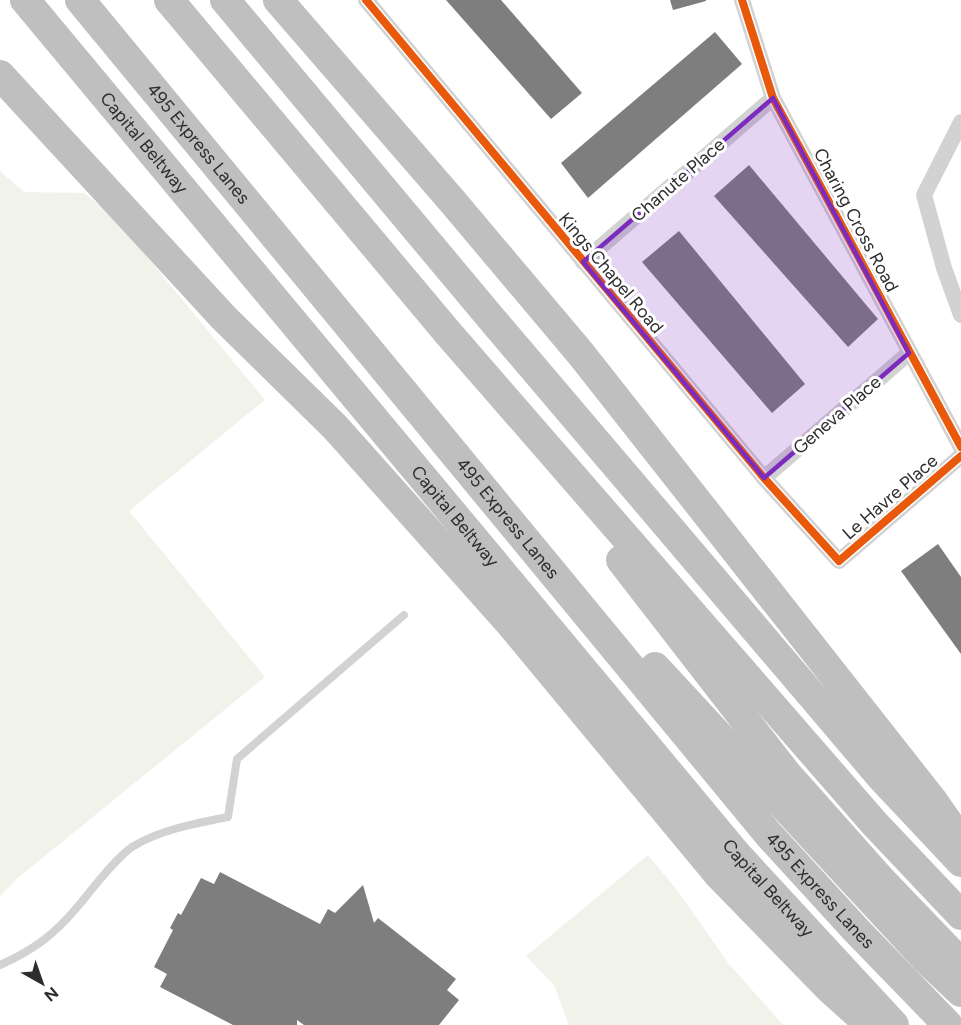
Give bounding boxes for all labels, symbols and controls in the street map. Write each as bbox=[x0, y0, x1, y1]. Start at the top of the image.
street label: 495 Express Lanes bbox=[142, 79, 255, 208]
street label: Capital Beltway bbox=[95, 88, 193, 199]
street label: Chanute Place bbox=[627, 133, 729, 227]
street label: Charing Cross Road bbox=[809, 144, 903, 296]
street label: Kings Chapel Road bbox=[554, 208, 668, 338]
street label: Geneva Place bbox=[789, 371, 885, 459]
street label: Le Havre Place bbox=[838, 450, 942, 544]
street label: 495 Express Lanes bbox=[451, 453, 564, 583]
street label: Capital Beltway bbox=[407, 461, 504, 572]
street label: 495 Express Lanes bbox=[761, 828, 879, 953]
street label: Capital Beltway bbox=[718, 835, 819, 942]
north arrow bbox=[12, 953, 72, 1013]
text: N bbox=[40, 983, 62, 1005]

